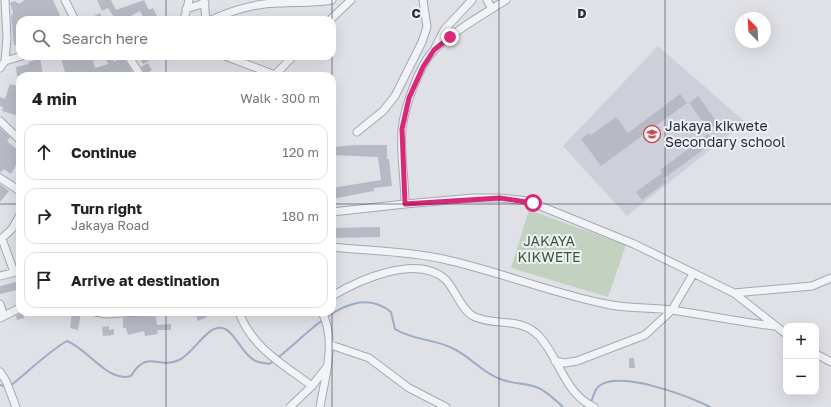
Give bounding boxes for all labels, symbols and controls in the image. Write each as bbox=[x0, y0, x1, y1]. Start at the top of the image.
text: C bbox=[411, 5, 421, 21]
text: D bbox=[577, 5, 587, 21]
north arrow bbox=[735, 12, 771, 48]
search box bbox=[16, 16, 336, 60]
icon: search bbox=[30, 27, 52, 49]
route end bbox=[441, 28, 459, 46]
text: Search here bbox=[62, 29, 148, 47]
text: 4 min bbox=[32, 88, 77, 109]
text: Walk · 300 m bbox=[240, 90, 320, 106]
place label: Jakaya kikwete Secondary school bbox=[665, 117, 785, 150]
school or university icon: Jakaya kikwete Secondary school bbox=[642, 124, 662, 144]
icon: ahead bbox=[33, 141, 55, 163]
text: Continue bbox=[71, 143, 137, 161]
text: 120 m bbox=[282, 144, 319, 160]
route start bbox=[524, 194, 542, 212]
text: Turn right bbox=[71, 199, 142, 217]
icon: right bbox=[33, 205, 55, 227]
text: 180 m bbox=[282, 208, 319, 224]
text: Jakaya Road bbox=[71, 217, 149, 233]
park label: JAKAYA KIKWETE bbox=[517, 232, 581, 265]
icon: arrive bbox=[33, 269, 55, 291]
text: Arrive at destination bbox=[71, 271, 220, 289]
map controls bbox=[783, 323, 819, 395]
button: + bbox=[783, 323, 819, 359]
button: − bbox=[783, 359, 819, 395]

